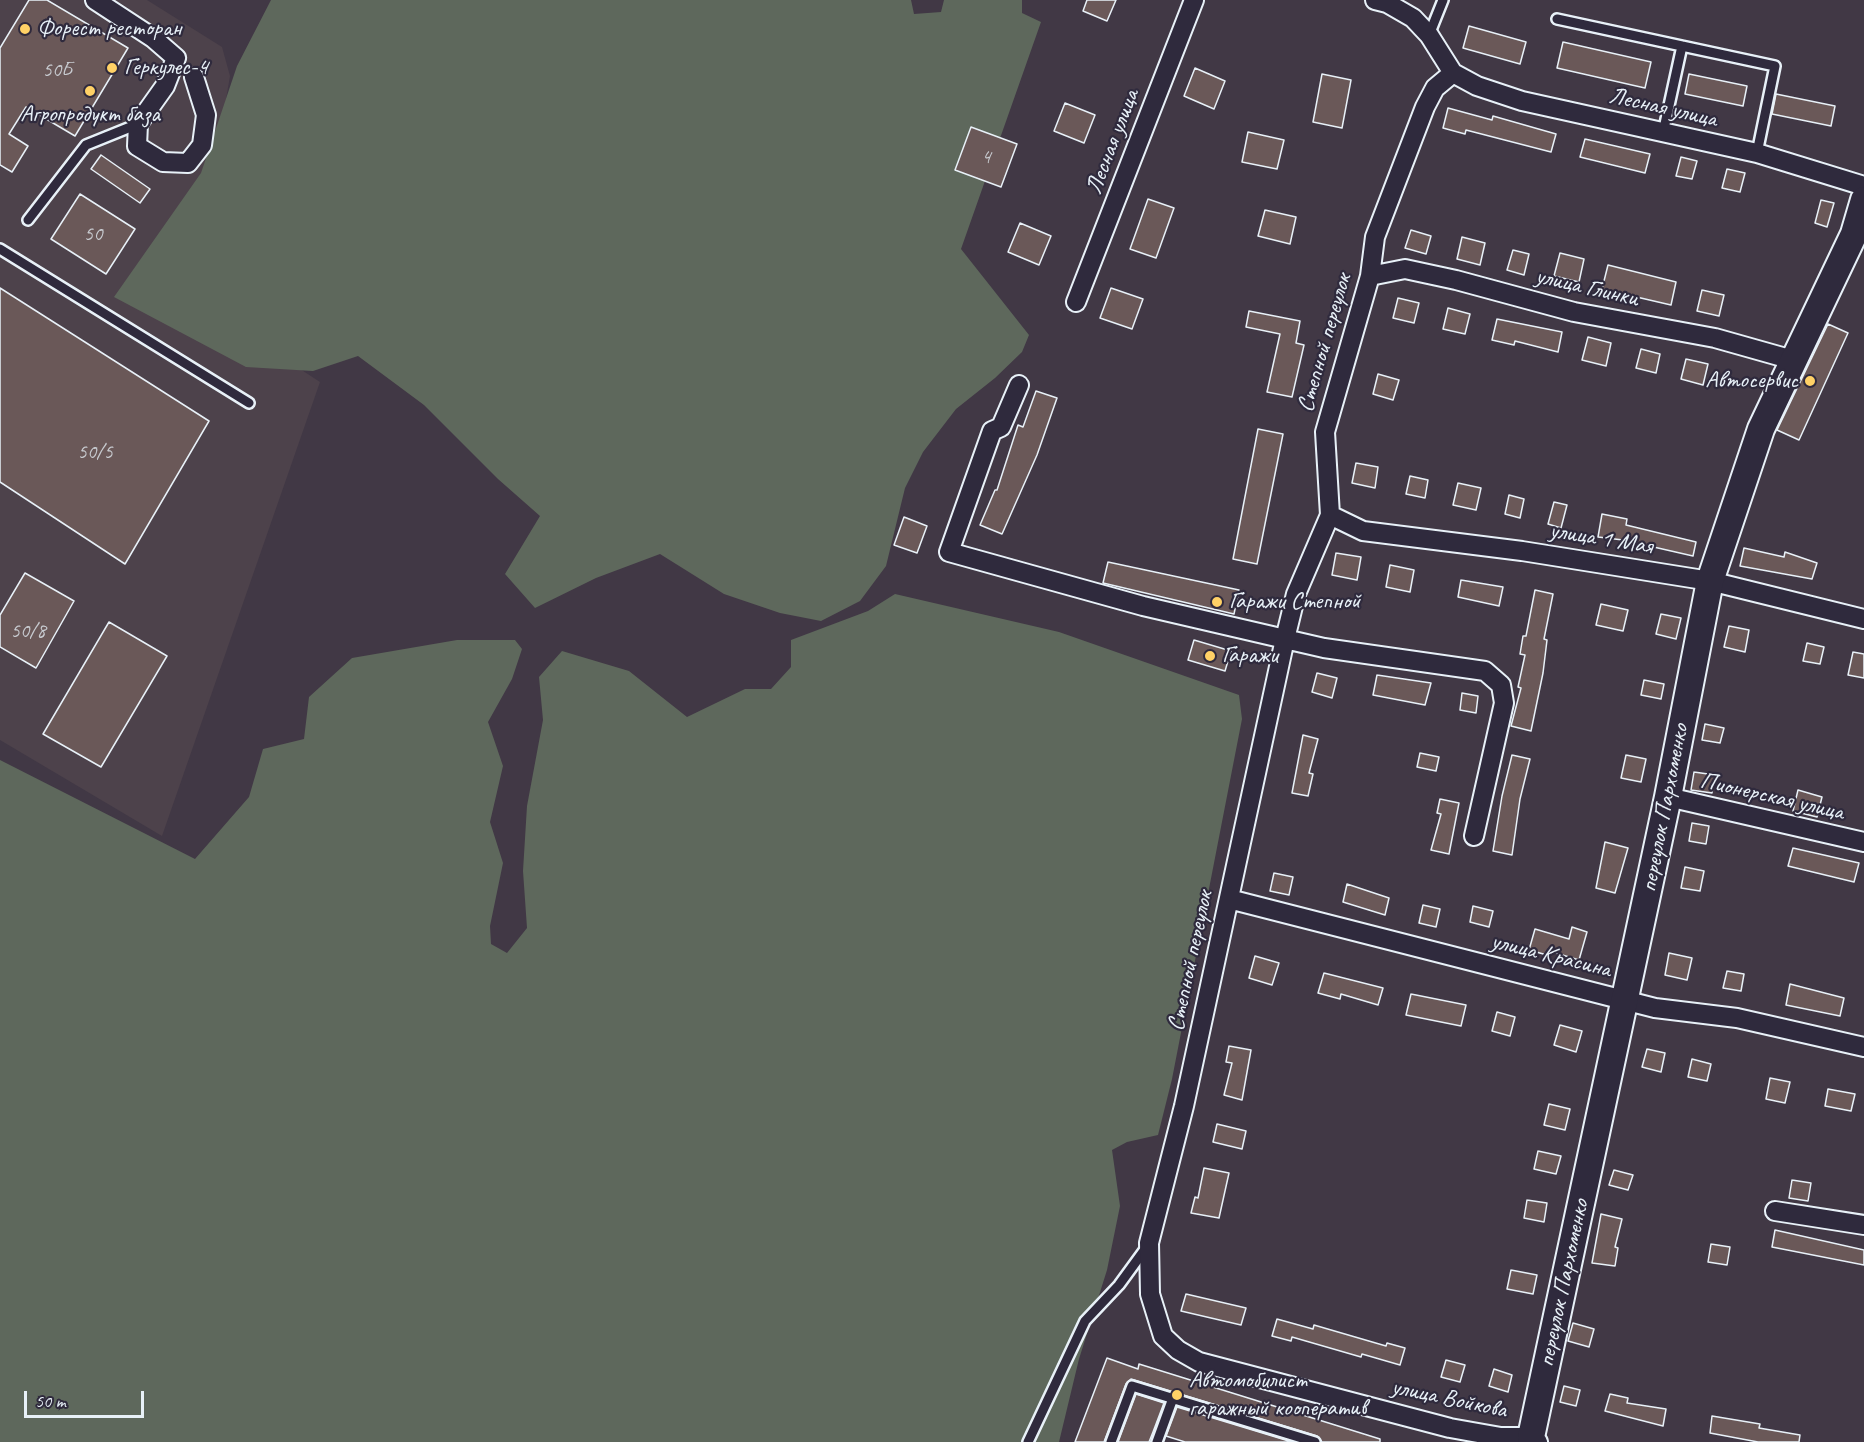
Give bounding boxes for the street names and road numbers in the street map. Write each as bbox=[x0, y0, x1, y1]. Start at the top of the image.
street label: Лесная улица bbox=[1606, 82, 1720, 134]
street label: Лесная улица bbox=[1080, 86, 1146, 198]
street label: улица Глинки bbox=[1533, 262, 1641, 314]
street label: Степной переулок bbox=[1292, 271, 1358, 415]
street label: улица 1 Мая bbox=[1548, 517, 1654, 561]
street label: переулок Пархоменко bbox=[1635, 722, 1695, 894]
street label: Пионерская улица bbox=[1697, 767, 1847, 827]
street label: Степной переулок bbox=[1162, 888, 1220, 1034]
street label: улица Красина bbox=[1488, 927, 1614, 985]
street label: переулок Пархоменко bbox=[1532, 1197, 1596, 1369]
street label: улица Войкова bbox=[1389, 1373, 1509, 1425]

